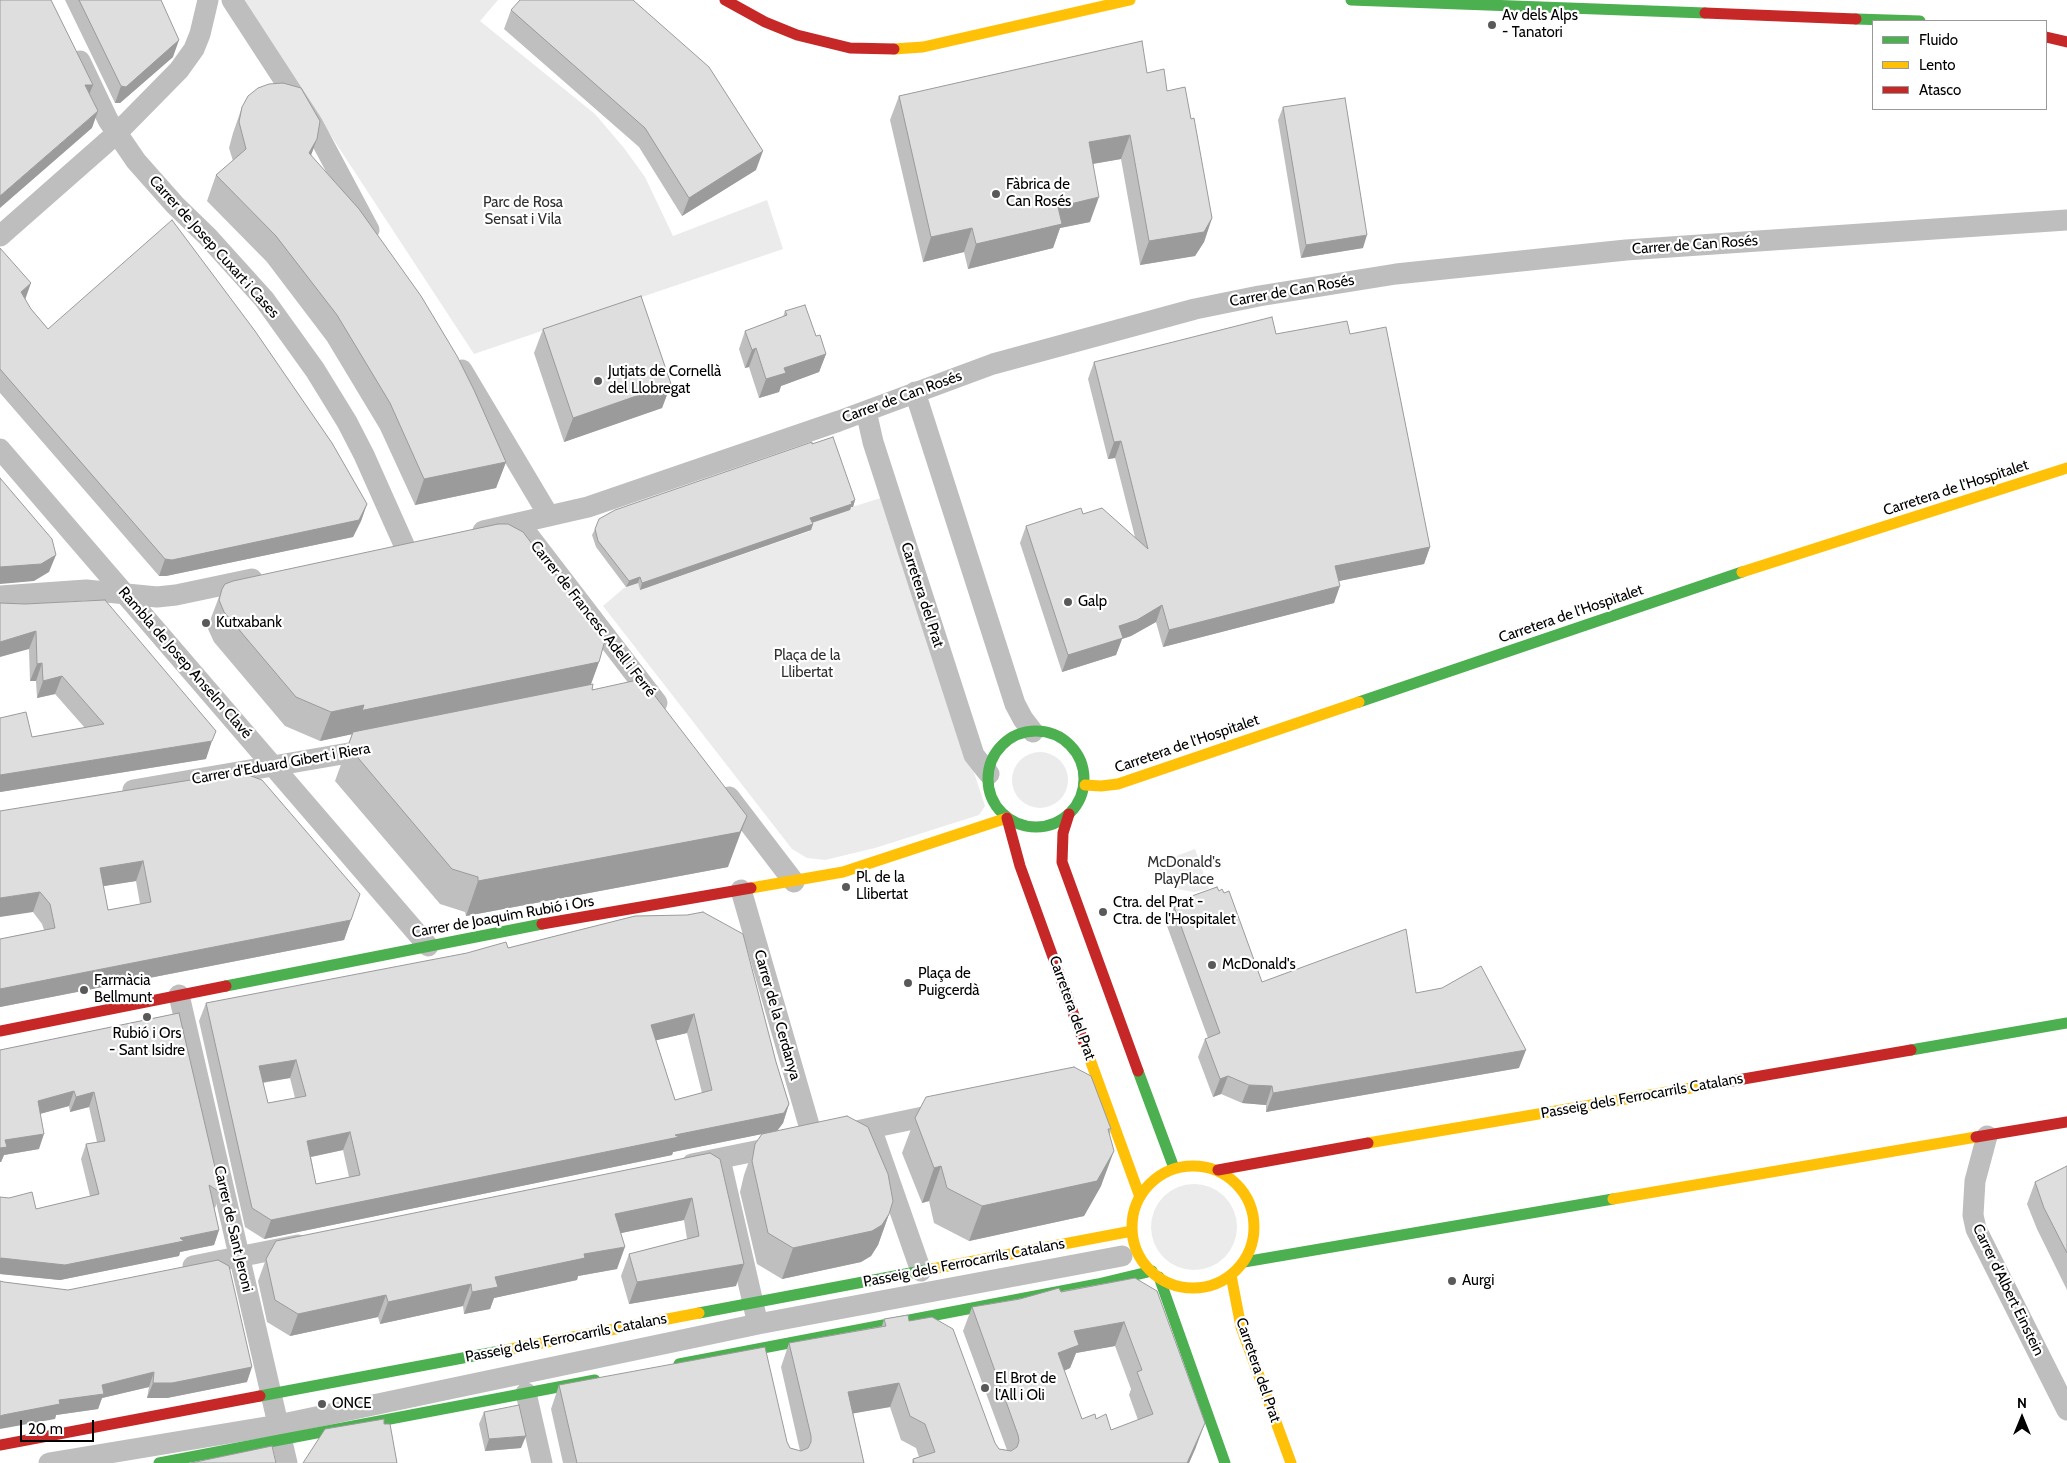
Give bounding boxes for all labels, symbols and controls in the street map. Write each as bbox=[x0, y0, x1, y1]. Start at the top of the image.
place label: Av dels Alps - Tanatori bbox=[1502, 7, 1578, 42]
marker: Av dels Alps - Tanatori bbox=[1486, 19, 1498, 31]
legend bbox=[1872, 20, 2047, 110]
text: Fluido bbox=[1919, 31, 1958, 49]
text: Lento bbox=[1919, 56, 1956, 74]
text: Atasco bbox=[1919, 81, 1961, 99]
street label: Carrer de Josep Cuxart i Cases bbox=[145, 172, 283, 322]
place label: Fàbrica de Can Rosés bbox=[1006, 176, 1071, 211]
marker: Fàbrica de Can Rosés bbox=[990, 188, 1002, 200]
park label: Parc de Rosa Sensat i Vila bbox=[483, 194, 563, 229]
street label: Carrer de Can Rosés bbox=[1631, 232, 1759, 258]
street label: Carrer de Can Rosés bbox=[1228, 271, 1356, 311]
place label: Jutjats de Cornellà del Llobregat bbox=[608, 363, 721, 398]
street label: Carrer de Can Rosés bbox=[840, 367, 964, 427]
marker: Jutjats de Cornellà del Llobregat bbox=[592, 375, 604, 387]
street label: Carretera de l'Hospitalet bbox=[1881, 456, 2031, 520]
street label: Carrer de Francesc Adell i Ferré bbox=[526, 537, 660, 701]
street label: Carretera del Prat bbox=[897, 540, 947, 650]
street label: Carretera de l'Hospitalet bbox=[1496, 581, 1646, 647]
street label: Rambla de Josep Anselm Clavé bbox=[114, 584, 256, 742]
place label: Galp bbox=[1078, 593, 1107, 611]
marker: Galp bbox=[1062, 596, 1074, 608]
place label: Kutxabank bbox=[216, 614, 282, 632]
marker: Kutxabank bbox=[200, 617, 212, 629]
park label: Plaça de la Llibertat bbox=[774, 647, 840, 682]
street label: Carretera de l'Hospitalet bbox=[1112, 711, 1262, 777]
street label: Carrer d'Eduard Gibert i Riera bbox=[190, 739, 372, 789]
park label: McDonald's PlayPlace bbox=[1147, 854, 1221, 889]
place label: Pl. de la Llibertat bbox=[856, 869, 908, 904]
marker: Pl. de la Llibertat bbox=[840, 881, 852, 893]
street label: Carrer de Joaquim Rubió i Ors bbox=[410, 892, 596, 942]
place label: Ctra. del Prat - Ctra. de l'Hospitalet bbox=[1113, 894, 1236, 929]
marker: Ctra. del Prat - Ctra. de l'Hospitalet bbox=[1097, 906, 1109, 918]
street label: Carrer de la Cerdanya bbox=[750, 948, 804, 1082]
street label: Carretera del Prat bbox=[1045, 954, 1099, 1062]
place label: McDonald's bbox=[1222, 956, 1296, 974]
marker: McDonald's bbox=[1206, 959, 1218, 971]
place label: Plaça de Puigcerdà bbox=[918, 965, 979, 1000]
place label: Farmàcia Bellmunt bbox=[94, 972, 152, 1007]
marker: Plaça de Puigcerdà bbox=[902, 977, 914, 989]
marker: Farmàcia Bellmunt bbox=[78, 984, 90, 996]
marker: Rubió i Ors - Sant Isidre bbox=[141, 1011, 153, 1023]
place label: Rubió i Ors - Sant Isidre bbox=[109, 1025, 185, 1060]
street label: Passeig dels Ferrocarrils Catalans bbox=[1540, 1069, 1744, 1123]
street label: Carrer de Sant Jeroni bbox=[210, 1164, 256, 1294]
street label: Carrer d'Albert Einstein bbox=[1968, 1221, 2048, 1359]
street label: Passeig dels Ferrocarrils Catalans bbox=[862, 1235, 1066, 1291]
place label: Aurgi bbox=[1462, 1272, 1495, 1290]
marker: Aurgi bbox=[1446, 1275, 1458, 1287]
street label: Passeig dels Ferrocarrils Catalans bbox=[464, 1310, 668, 1366]
street label: Carretera del Prat bbox=[1232, 1315, 1284, 1425]
place label: El Brot de l'All i Oli bbox=[995, 1370, 1056, 1405]
marker: El Brot de l'All i Oli bbox=[979, 1382, 991, 1394]
north arrow bbox=[1997, 1393, 2047, 1443]
text: N bbox=[2017, 1394, 2027, 1412]
place label: ONCE bbox=[332, 1395, 372, 1413]
marker: ONCE bbox=[316, 1398, 328, 1410]
scale bar bbox=[22, 1410, 96, 1442]
text: 20 m bbox=[28, 1420, 63, 1438]

